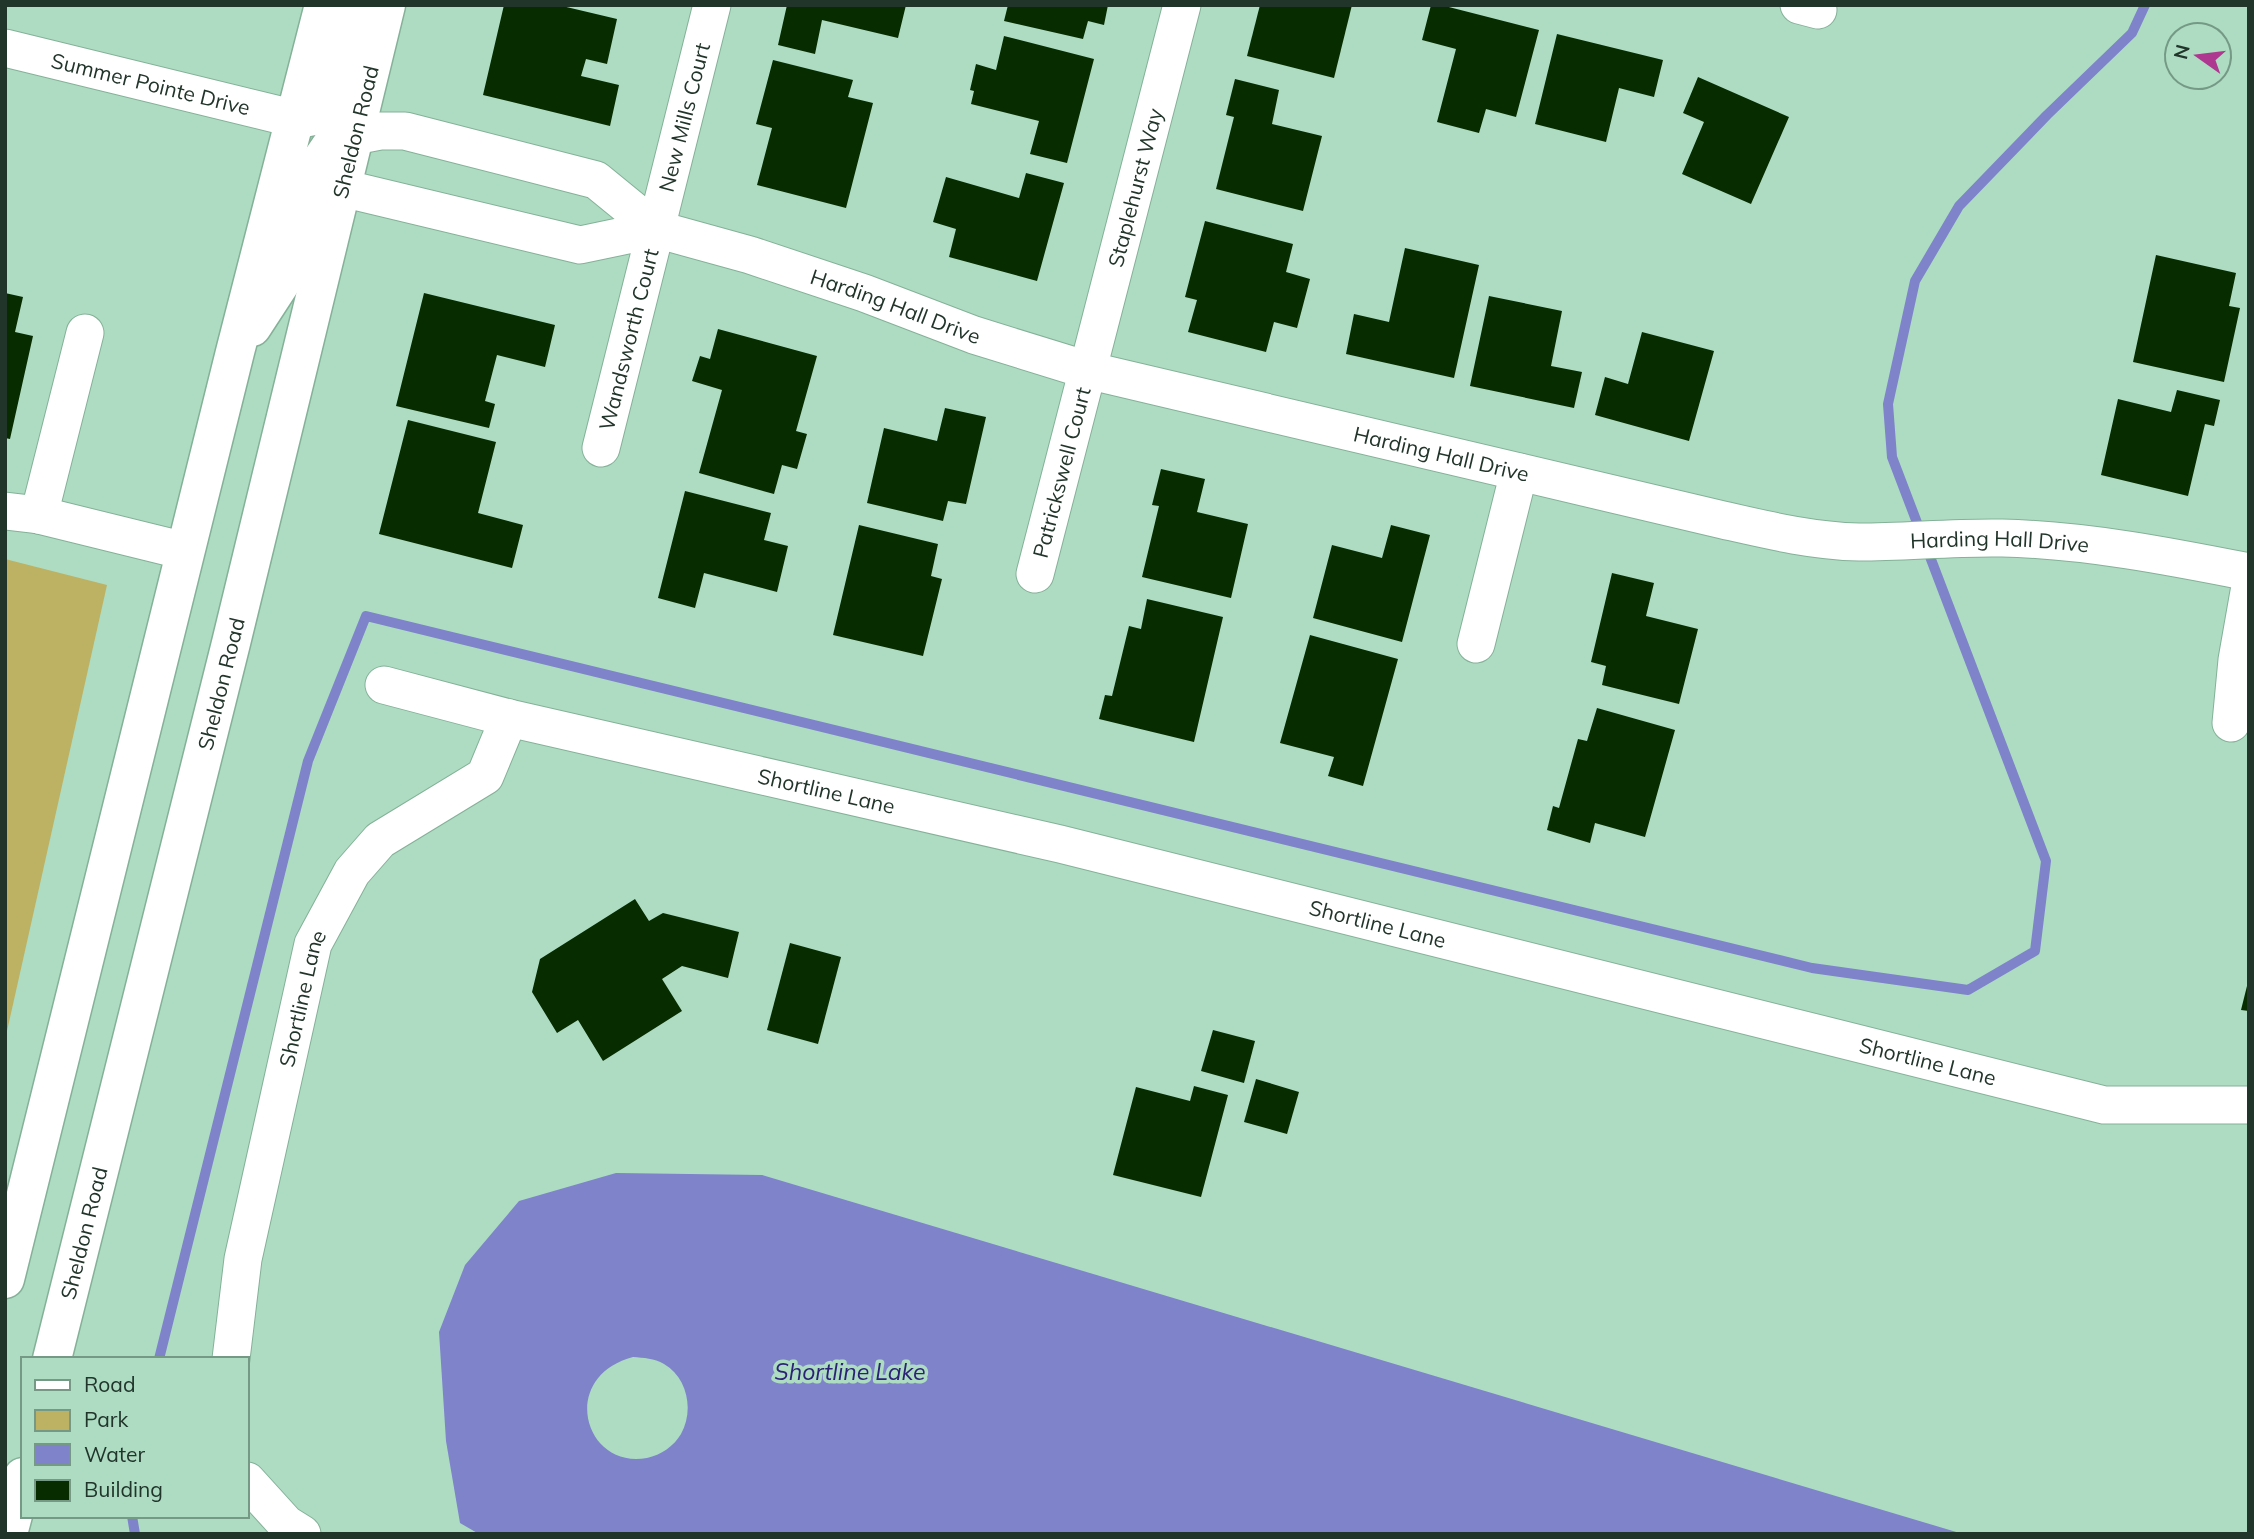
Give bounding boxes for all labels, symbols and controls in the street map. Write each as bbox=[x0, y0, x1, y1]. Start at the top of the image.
north arrow bbox=[2163, 21, 2233, 91]
street label: New Mills Court bbox=[653, 40, 715, 195]
text: N bbox=[2168, 42, 2195, 62]
street label: Summer Pointe Drive bbox=[48, 47, 253, 120]
street label: Sheldon Road bbox=[327, 63, 384, 201]
street label: Staplehurst Way bbox=[1102, 106, 1168, 270]
street label: Wandsworth Court bbox=[593, 246, 664, 433]
street label: Harding Hall Drive bbox=[807, 263, 984, 349]
street label: Patrickswell Court bbox=[1027, 384, 1096, 560]
street label: Harding Hall Drive bbox=[1351, 420, 1532, 487]
street label: Harding Hall Drive bbox=[1909, 525, 2090, 558]
street label: Sheldon Road bbox=[192, 615, 250, 753]
street label: Shortline Lane bbox=[755, 762, 898, 819]
street label: Shortline Lane bbox=[1307, 894, 1449, 953]
street label: Shortline Lane bbox=[273, 925, 331, 1069]
street label: Shortline Lane bbox=[1857, 1031, 1999, 1091]
street label: Sheldon Road bbox=[54, 1164, 113, 1302]
legend bbox=[21, 1357, 248, 1518]
water label: Shortline Lake bbox=[774, 1357, 926, 1386]
text: Road bbox=[84, 1371, 135, 1397]
text: Park bbox=[84, 1406, 128, 1432]
text: Water bbox=[84, 1441, 145, 1467]
text: Building bbox=[84, 1476, 163, 1502]

